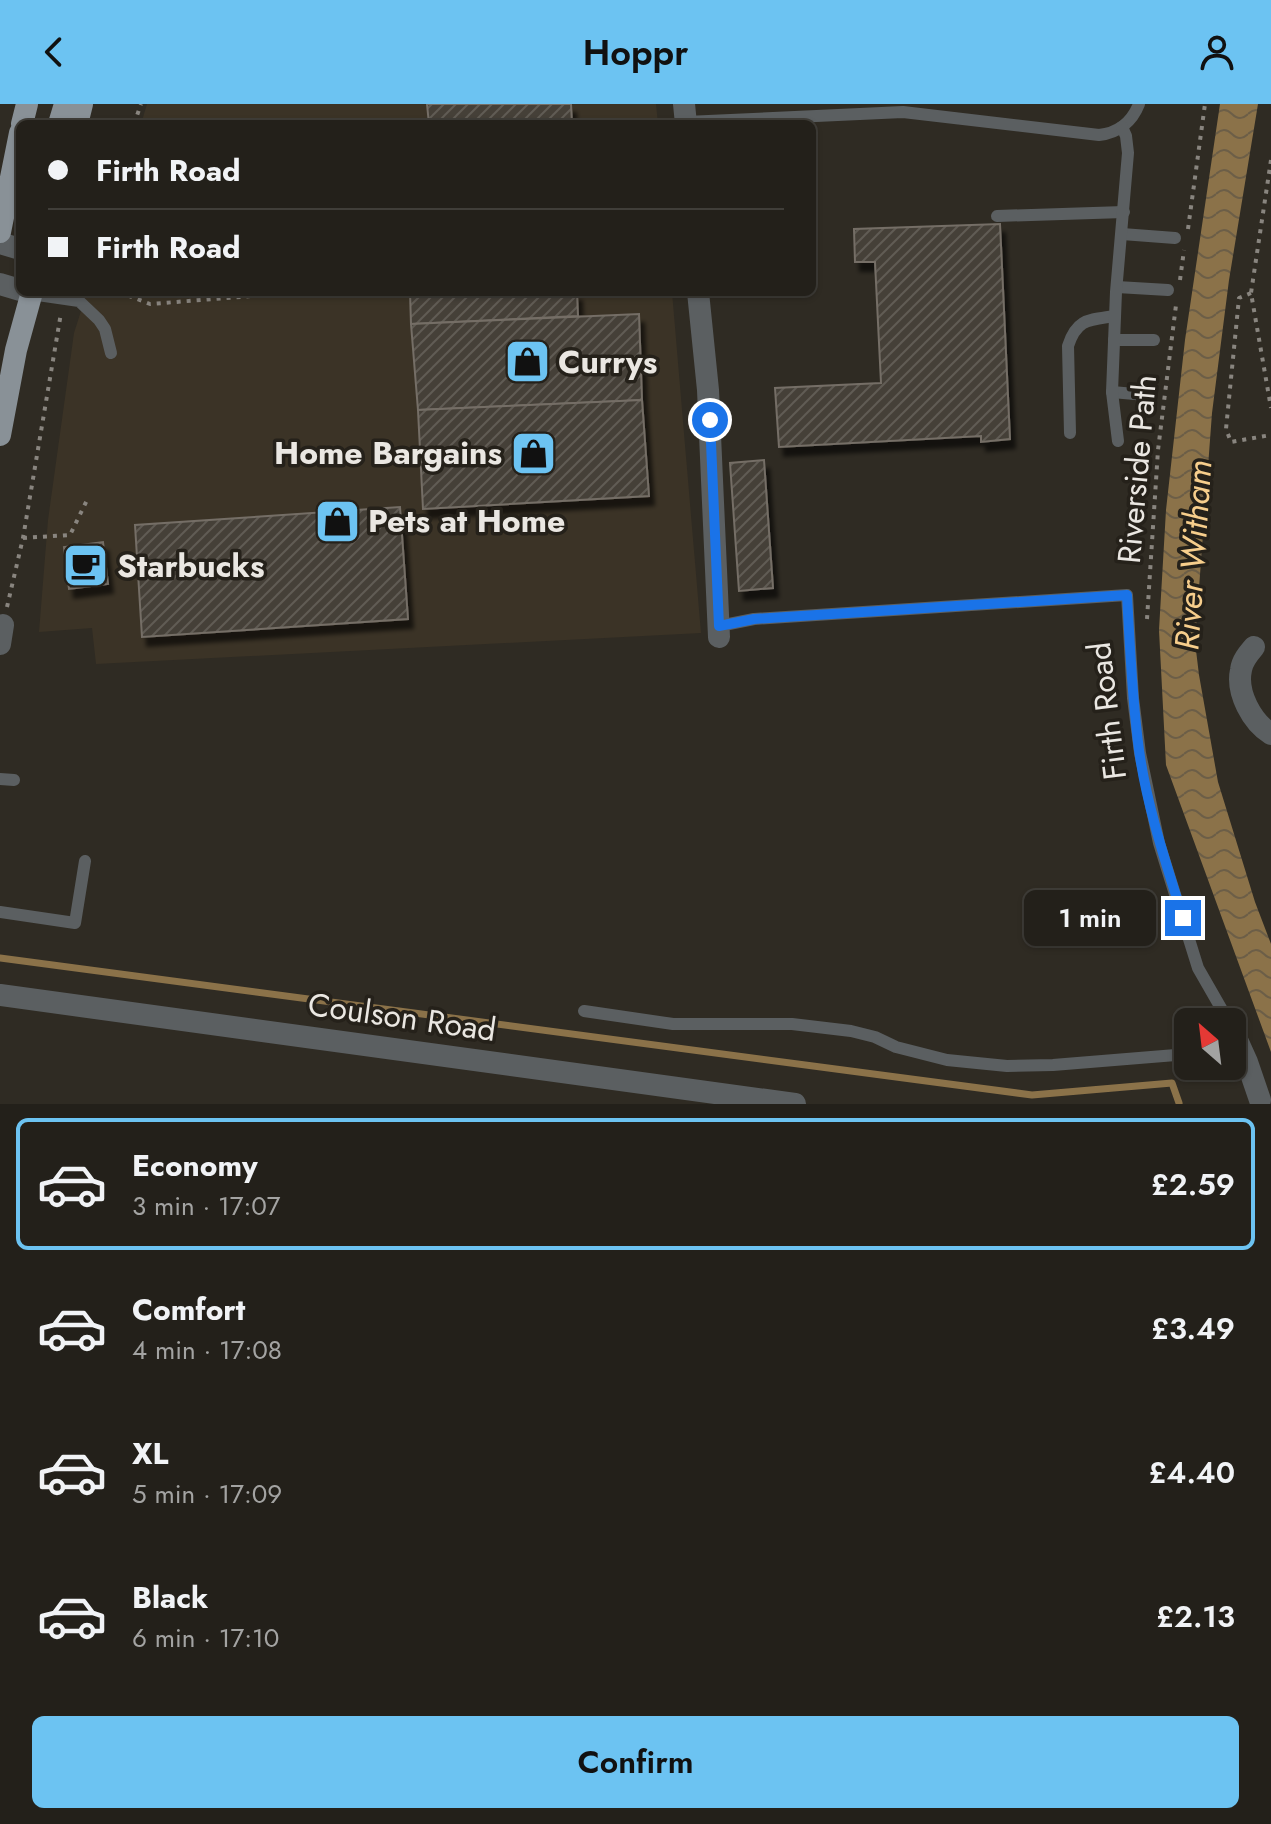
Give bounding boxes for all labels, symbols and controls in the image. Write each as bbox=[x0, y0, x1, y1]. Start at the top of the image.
text: Hoppr bbox=[583, 26, 688, 78]
icon: back bbox=[32, 30, 76, 74]
icon: person bbox=[1195, 30, 1239, 74]
text: Firth Road bbox=[96, 149, 241, 192]
text: Firth Road bbox=[96, 226, 241, 269]
shop icon: Currys bbox=[503, 338, 551, 386]
place label: Currys bbox=[558, 339, 657, 385]
street label: Riverside Path bbox=[1106, 373, 1168, 565]
route start bbox=[692, 402, 728, 438]
shop icon: Home Bargains bbox=[509, 429, 557, 477]
place label: Home Bargains bbox=[274, 430, 502, 476]
water label: River Witham bbox=[1162, 458, 1225, 652]
shop icon: Pets at Home bbox=[313, 497, 361, 545]
place label: Pets at Home bbox=[368, 498, 565, 544]
cafe icon: Starbucks bbox=[62, 542, 110, 590]
place label: Starbucks bbox=[117, 543, 265, 589]
street label: Firth Road bbox=[1076, 640, 1138, 782]
callout: 1 min bbox=[1023, 890, 1155, 946]
text: 1 min bbox=[1058, 899, 1122, 937]
route end bbox=[1165, 900, 1201, 936]
street label: Coulson Road bbox=[305, 981, 499, 1053]
north arrow bbox=[1174, 1008, 1246, 1080]
map controls bbox=[1174, 1008, 1246, 1080]
text: Economy bbox=[132, 1144, 258, 1187]
icon: car bbox=[36, 1148, 108, 1220]
text: £2.59 bbox=[1151, 1163, 1235, 1206]
text: 3 min · 17:07 bbox=[132, 1187, 281, 1225]
text: Comfort bbox=[132, 1288, 245, 1331]
icon: car bbox=[36, 1292, 108, 1364]
text: £3.49 bbox=[1151, 1307, 1235, 1350]
text: 4 min · 17:08 bbox=[132, 1331, 282, 1369]
text: XL bbox=[132, 1432, 168, 1475]
icon: car bbox=[36, 1436, 108, 1508]
text: £4.40 bbox=[1149, 1451, 1235, 1494]
text: 5 min · 17:09 bbox=[132, 1475, 282, 1513]
text: Black bbox=[132, 1576, 208, 1619]
icon: car bbox=[36, 1580, 108, 1652]
text: £2.13 bbox=[1156, 1595, 1235, 1638]
text: 6 min · 17:10 bbox=[132, 1619, 279, 1657]
button: Confirm bbox=[32, 1716, 1239, 1808]

